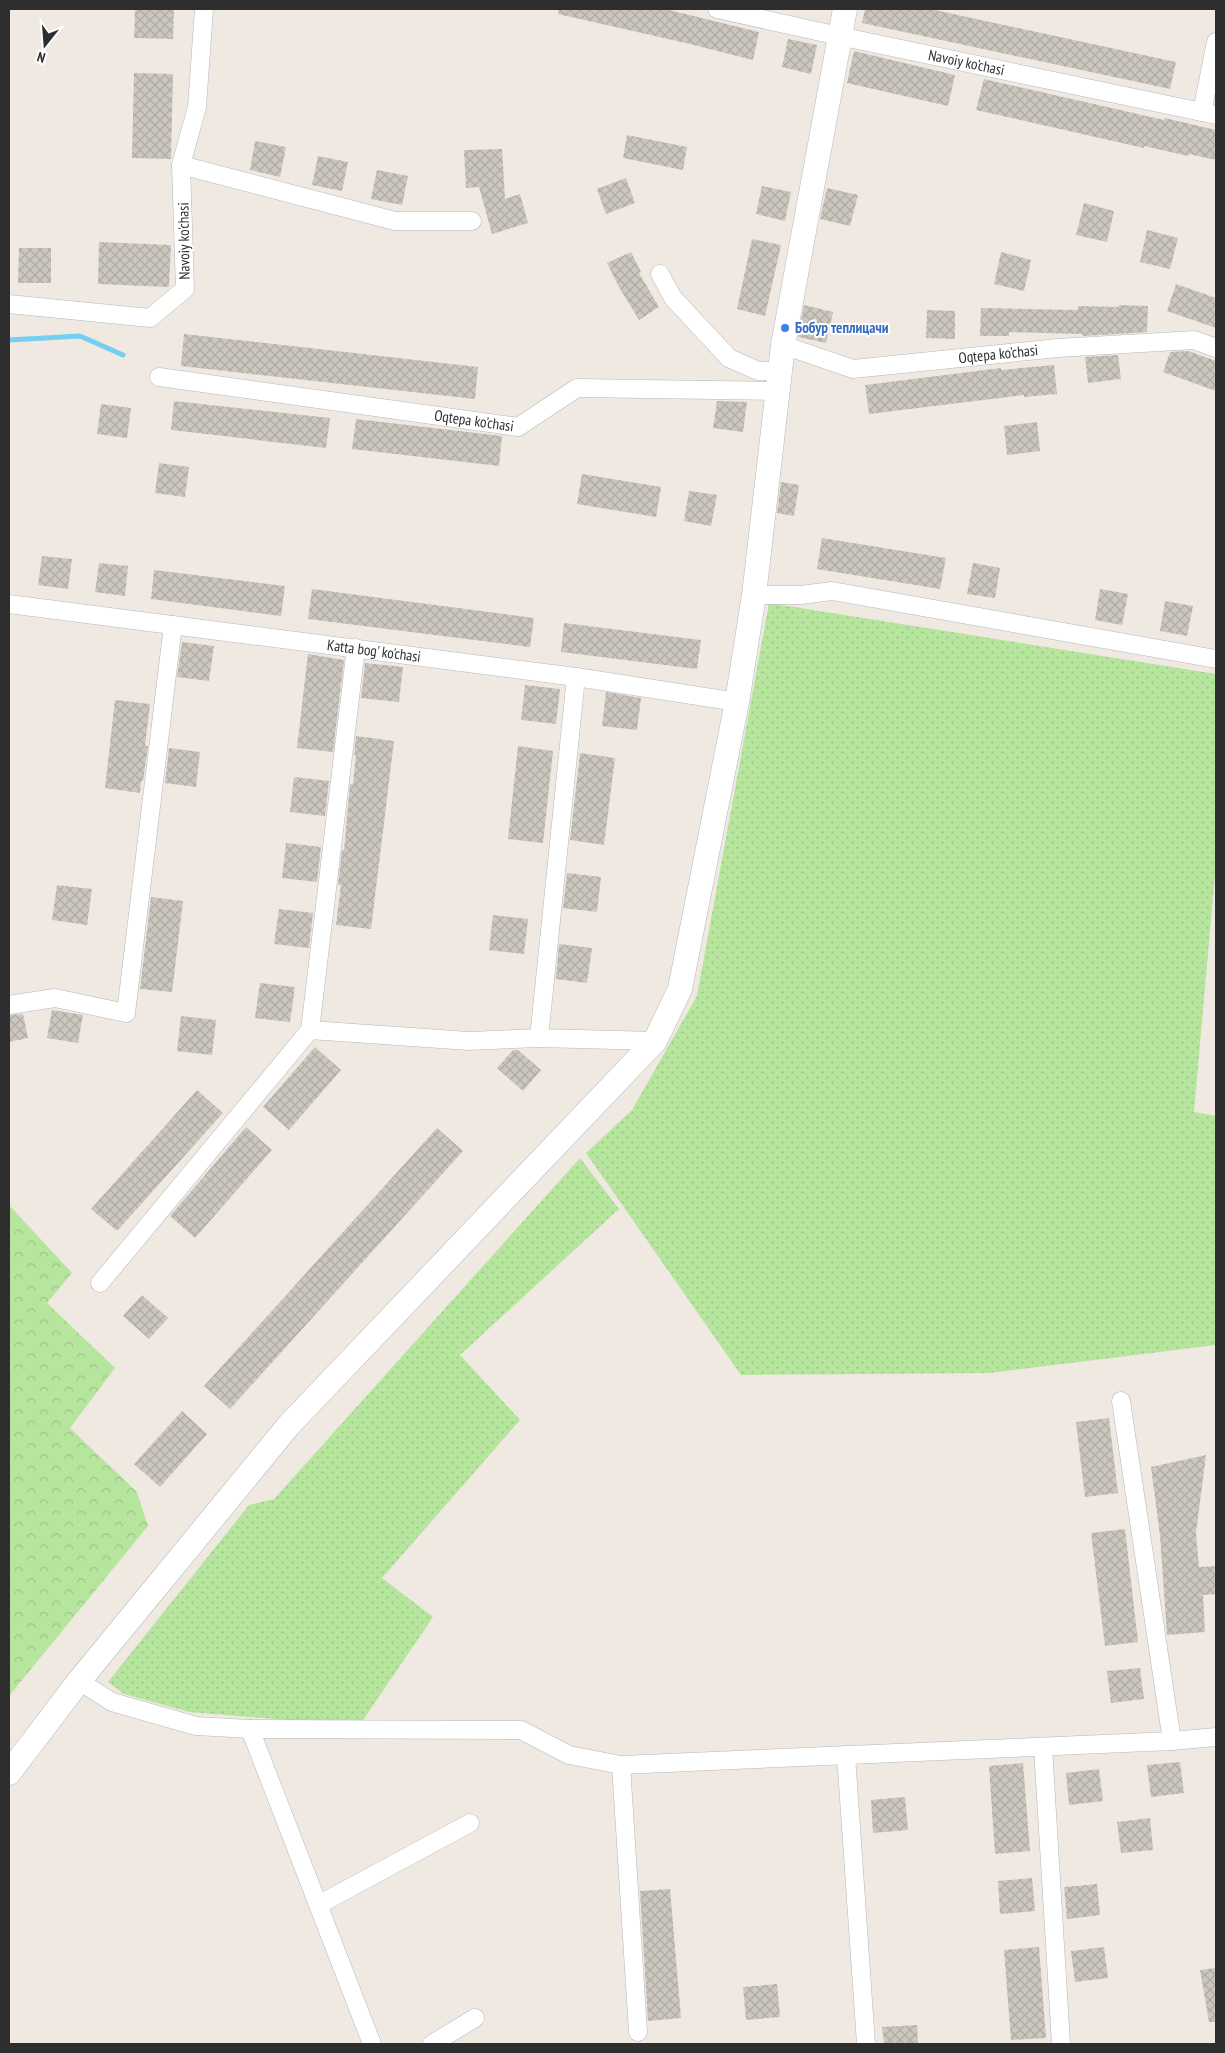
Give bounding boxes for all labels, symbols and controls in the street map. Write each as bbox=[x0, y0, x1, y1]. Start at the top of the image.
north arrow bbox=[20, 20, 70, 70]
street label: Navoiy ko'chasi bbox=[927, 45, 1006, 79]
text: N bbox=[35, 48, 47, 67]
street label: Navoiy ko'chasi bbox=[173, 202, 194, 280]
place label: Бобур теплицачи bbox=[795, 318, 889, 337]
marker: Бобур теплицачи bbox=[779, 322, 791, 334]
street label: Oqtepa ko'chasi bbox=[957, 340, 1039, 367]
street label: Oqtepa ko'chasi bbox=[433, 405, 515, 435]
street label: Katta bog' ko'chasi bbox=[326, 635, 422, 666]

